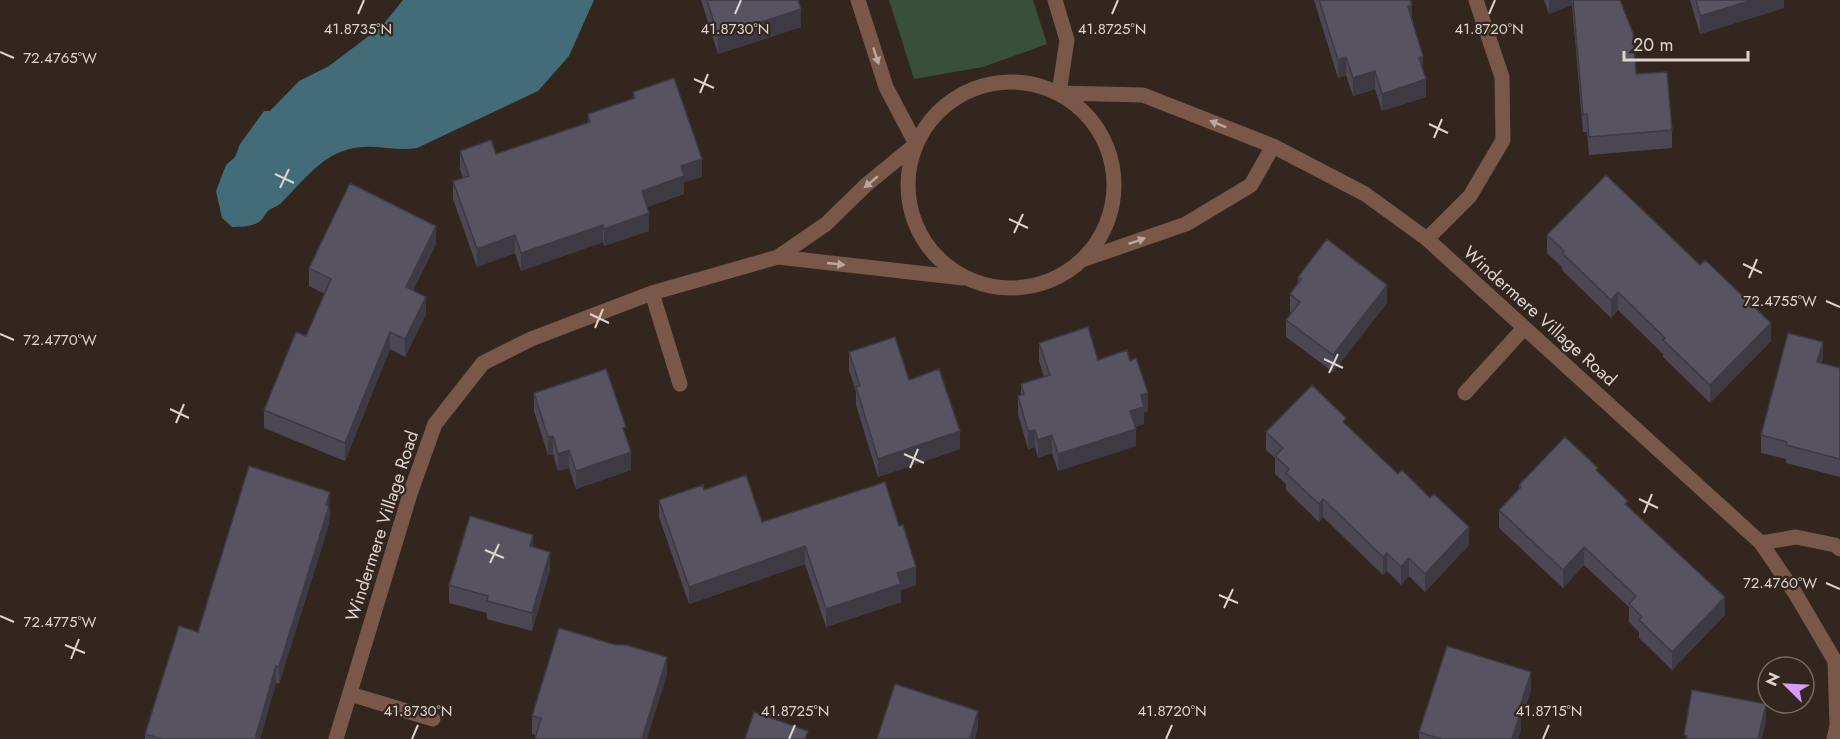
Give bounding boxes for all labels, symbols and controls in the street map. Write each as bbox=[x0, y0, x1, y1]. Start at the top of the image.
text: 41.8735°N bbox=[324, 18, 392, 40]
text: 41.8730°N bbox=[701, 18, 769, 40]
text: 41.8725°N bbox=[1078, 18, 1146, 40]
text: 41.8720°N bbox=[1454, 18, 1524, 40]
scale bar bbox=[1624, 24, 1748, 62]
text: 20 m bbox=[1633, 32, 1673, 58]
text: 72.4765°W bbox=[23, 47, 97, 69]
one-way arrow bbox=[871, 47, 881, 65]
one-way arrow bbox=[1209, 119, 1227, 129]
one-way arrow bbox=[863, 175, 879, 188]
one-way arrow bbox=[1129, 236, 1147, 245]
street label: Windermere Village Road bbox=[1457, 240, 1623, 392]
one-way arrow bbox=[827, 259, 846, 269]
text: 72.4755°W bbox=[1743, 290, 1817, 312]
text: 72.4770°W bbox=[23, 329, 97, 351]
street label: Windermere Village Road bbox=[339, 427, 425, 625]
text: 72.4760°W bbox=[1743, 572, 1817, 594]
text: 72.4775°W bbox=[24, 611, 97, 633]
north arrow bbox=[1756, 655, 1816, 715]
text: N bbox=[1760, 669, 1786, 690]
text: 41.8730°N bbox=[384, 700, 452, 722]
text: 41.8725°N bbox=[761, 700, 829, 722]
text: 41.8720°N bbox=[1137, 700, 1207, 722]
text: 41.8715°N bbox=[1516, 700, 1582, 722]

